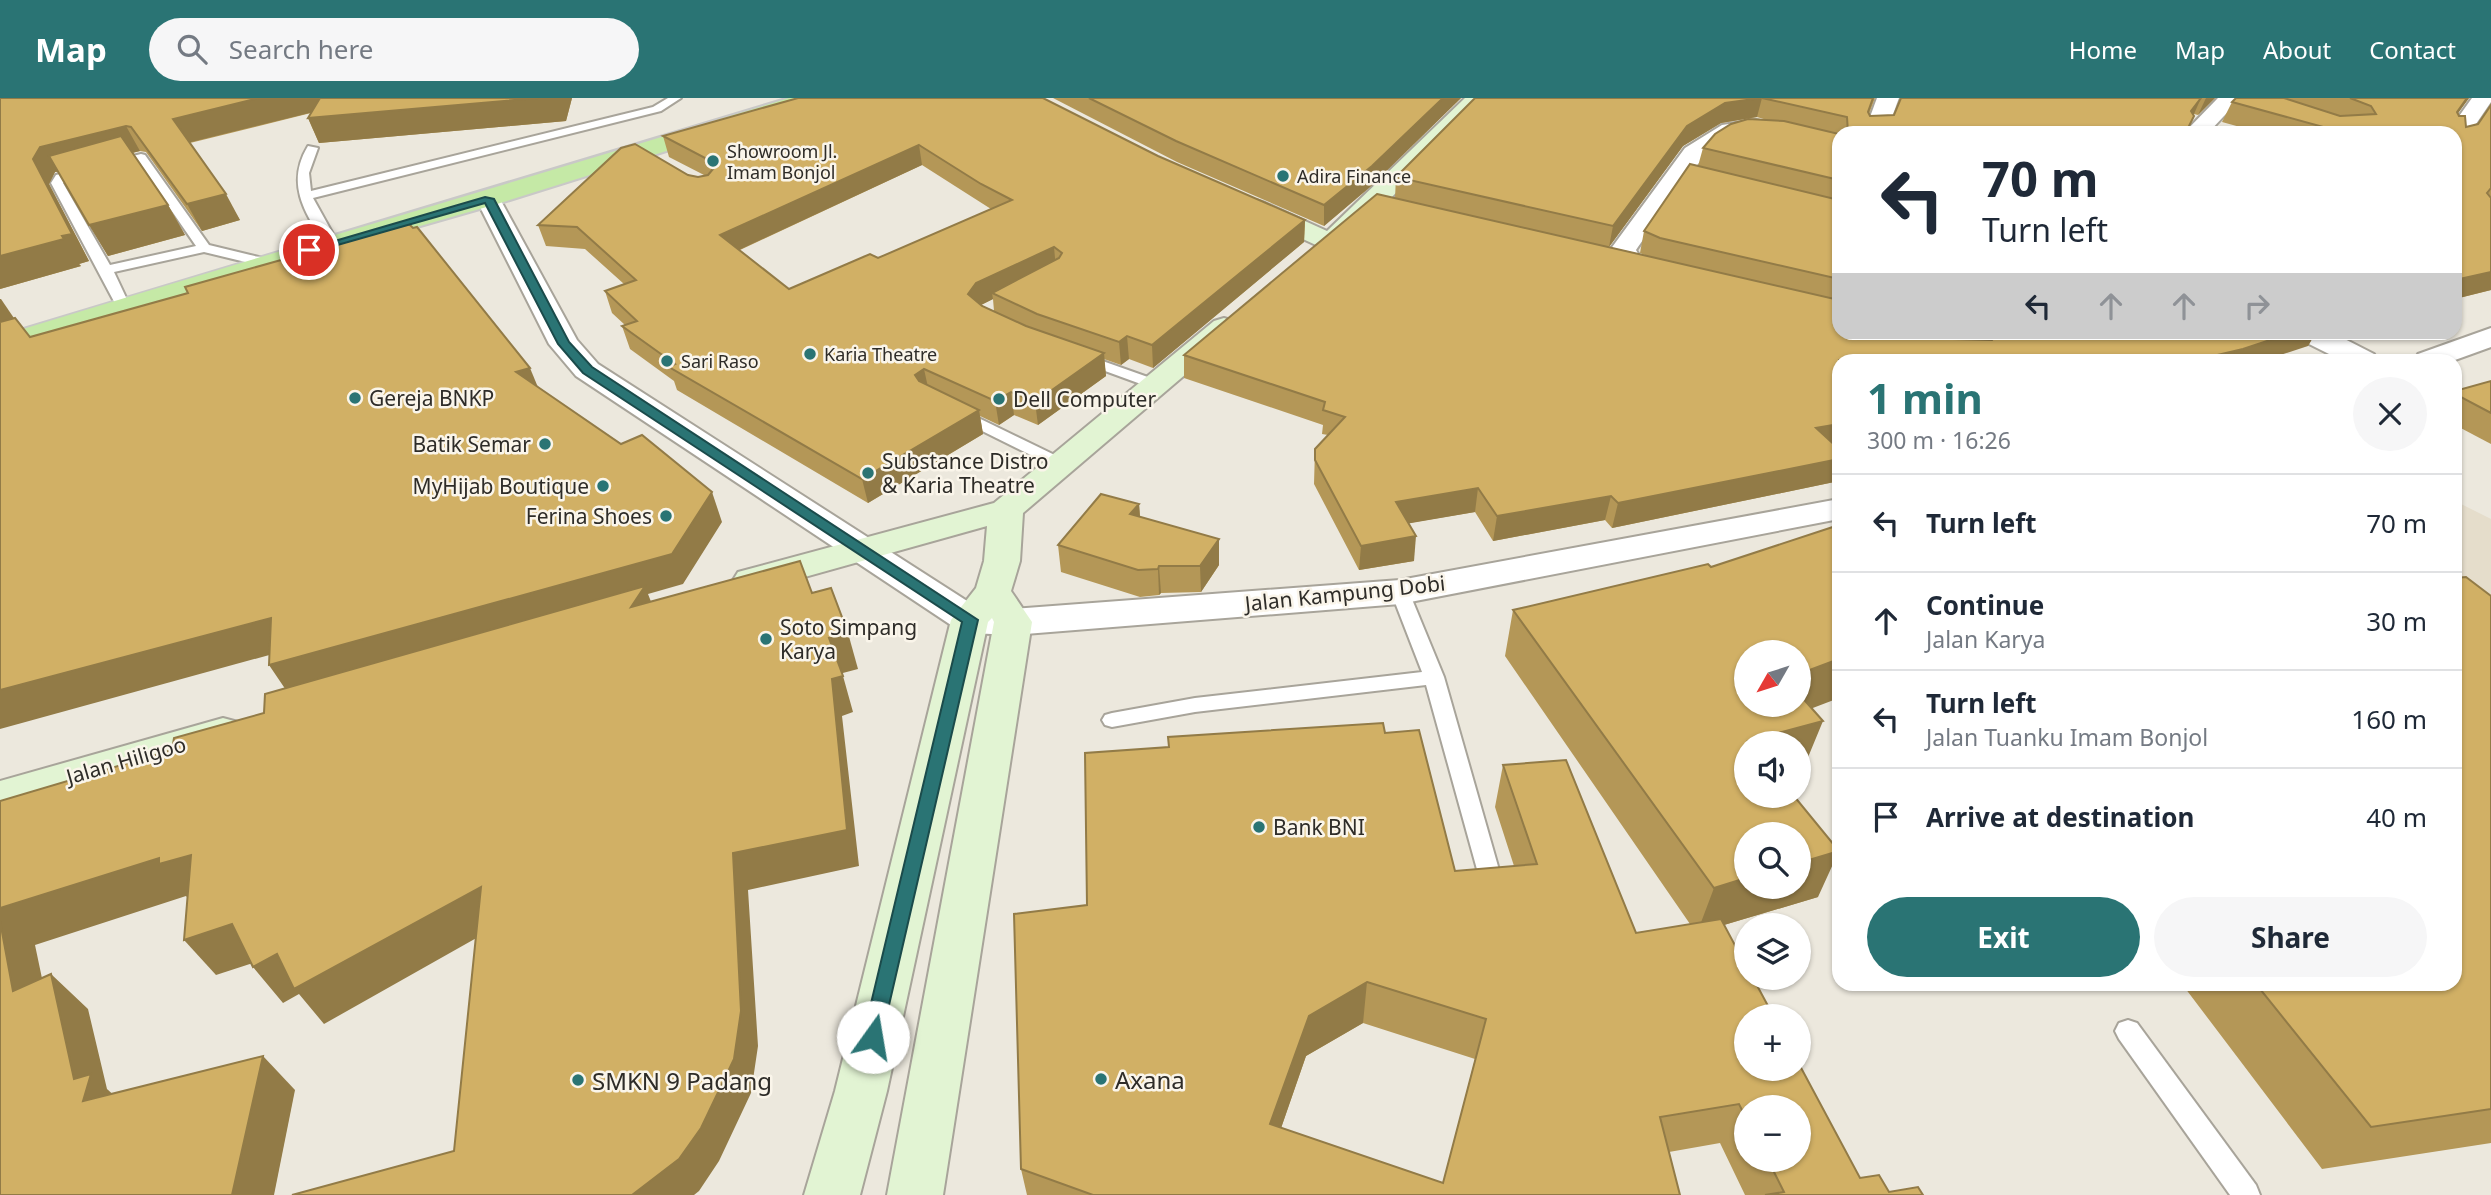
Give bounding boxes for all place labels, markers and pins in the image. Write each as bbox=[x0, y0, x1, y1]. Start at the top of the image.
place label: Showroom Jl. Imam Bonjol bbox=[727, 139, 837, 184]
marker: Showroom Jl. Imam Bonjol bbox=[705, 153, 721, 169]
place label: Adira Finance bbox=[1297, 164, 1411, 188]
marker: Adira Finance bbox=[1275, 168, 1291, 184]
pin bbox=[279, 220, 339, 280]
place label: Karia Theatre bbox=[824, 342, 937, 366]
marker: Karia Theatre bbox=[802, 346, 818, 362]
place label: Sari Raso bbox=[681, 349, 759, 373]
marker: Sari Raso bbox=[659, 353, 675, 369]
place label: Gereja BNKP bbox=[369, 384, 494, 412]
place label: Dell Computer bbox=[1013, 385, 1156, 413]
marker: Gereja BNKP bbox=[347, 390, 363, 406]
marker: Dell Computer bbox=[991, 391, 1007, 407]
place label: Batik Semar bbox=[412, 430, 531, 458]
marker: Batik Semar bbox=[537, 436, 553, 452]
place label: Substance Distro & Karia Theatre bbox=[882, 447, 1049, 499]
marker: Substance Distro & Karia Theatre bbox=[860, 465, 876, 481]
place label: MyHijab Boutique bbox=[413, 472, 589, 500]
marker: MyHijab Boutique bbox=[595, 478, 611, 494]
place label: Ferina Shoes bbox=[526, 502, 652, 530]
marker: Ferina Shoes bbox=[658, 508, 674, 524]
place label: Soto Simpang Karya bbox=[780, 613, 917, 665]
marker: Soto Simpang Karya bbox=[758, 631, 774, 647]
place label: Bank BNI bbox=[1273, 813, 1365, 841]
marker: Bank BNI bbox=[1251, 819, 1267, 835]
place label: Axana bbox=[1115, 1063, 1185, 1096]
place label: SMKN 9 Padang bbox=[592, 1064, 772, 1097]
marker: Axana bbox=[1093, 1071, 1109, 1087]
marker: SMKN 9 Padang bbox=[570, 1072, 586, 1088]

